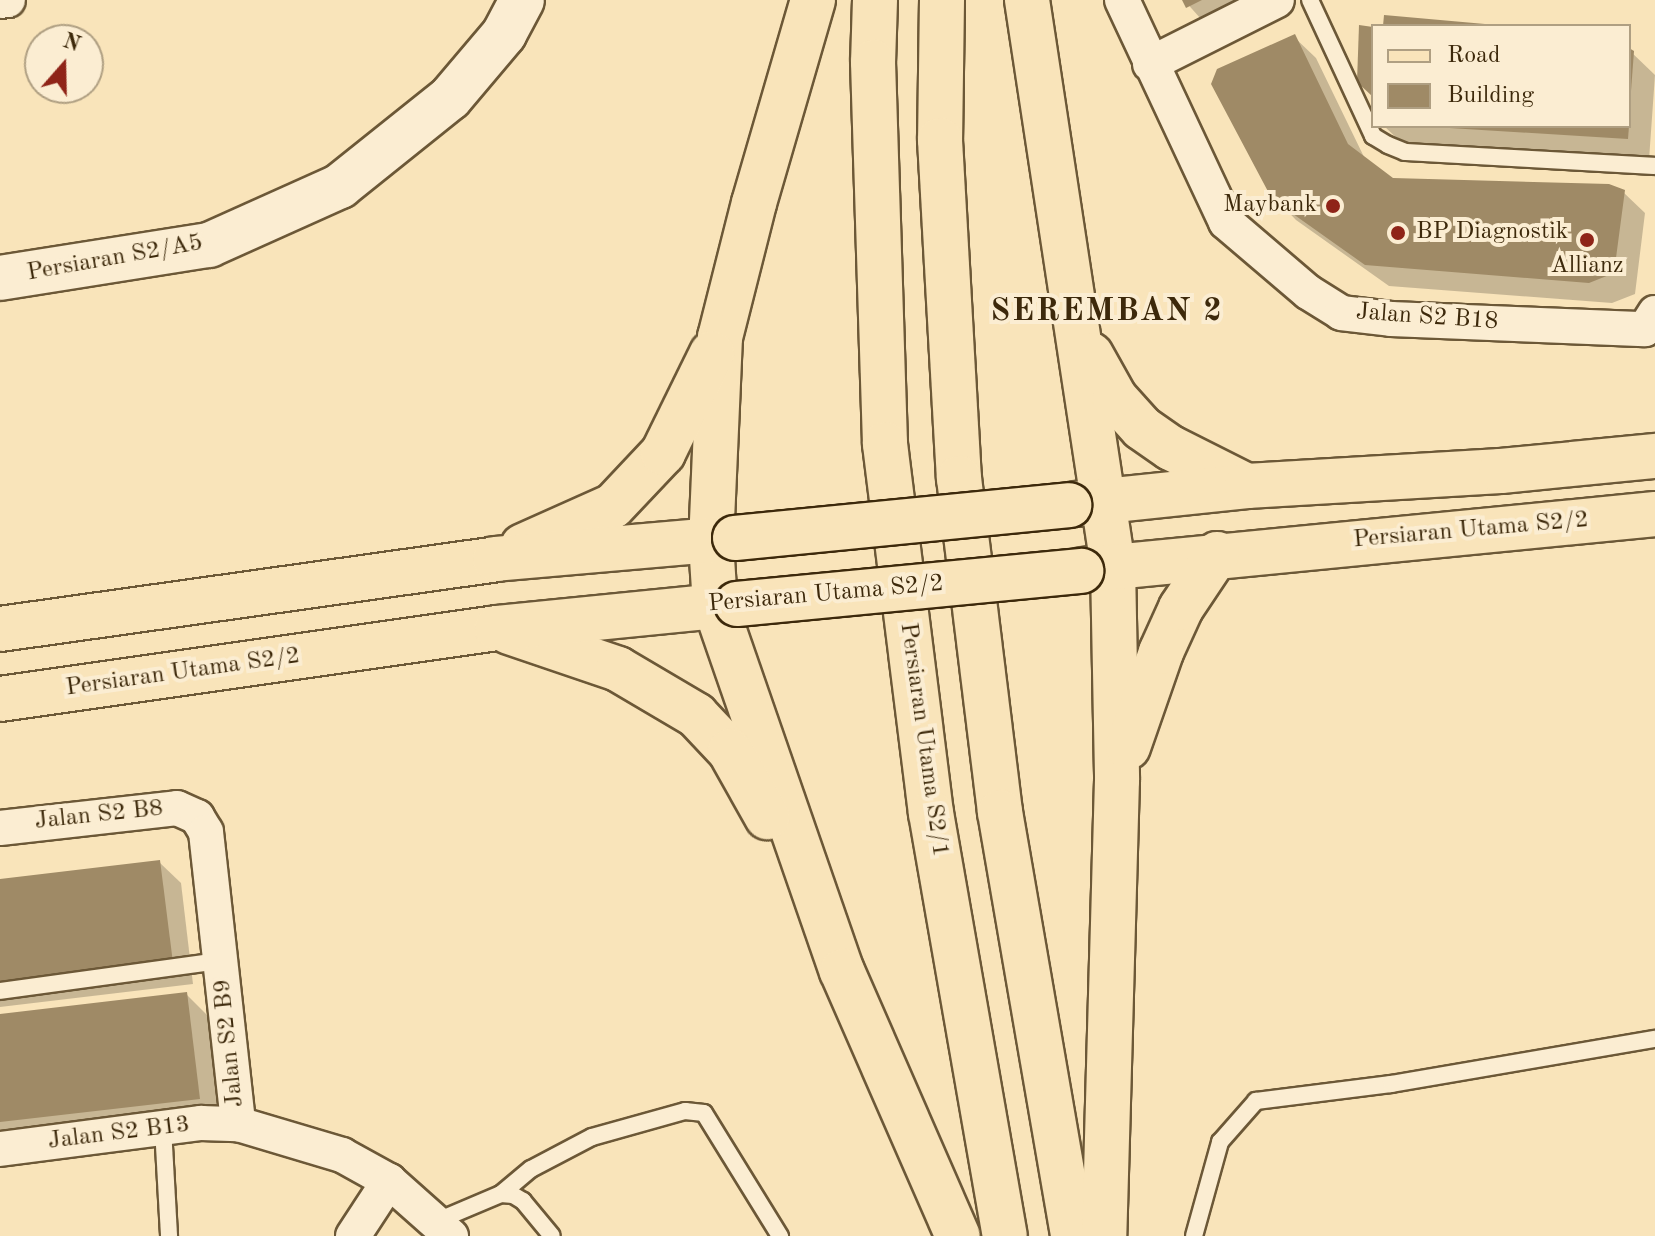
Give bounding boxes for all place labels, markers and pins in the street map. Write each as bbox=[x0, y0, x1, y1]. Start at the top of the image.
place label: Maybank bbox=[1223, 192, 1317, 220]
marker: Maybank bbox=[1324, 197, 1342, 215]
place label: BP Diagnostik bbox=[1416, 219, 1568, 247]
marker: BP Diagnostik bbox=[1387, 222, 1409, 244]
marker: Allianz bbox=[1578, 231, 1596, 249]
place label: Allianz bbox=[1550, 253, 1624, 281]

